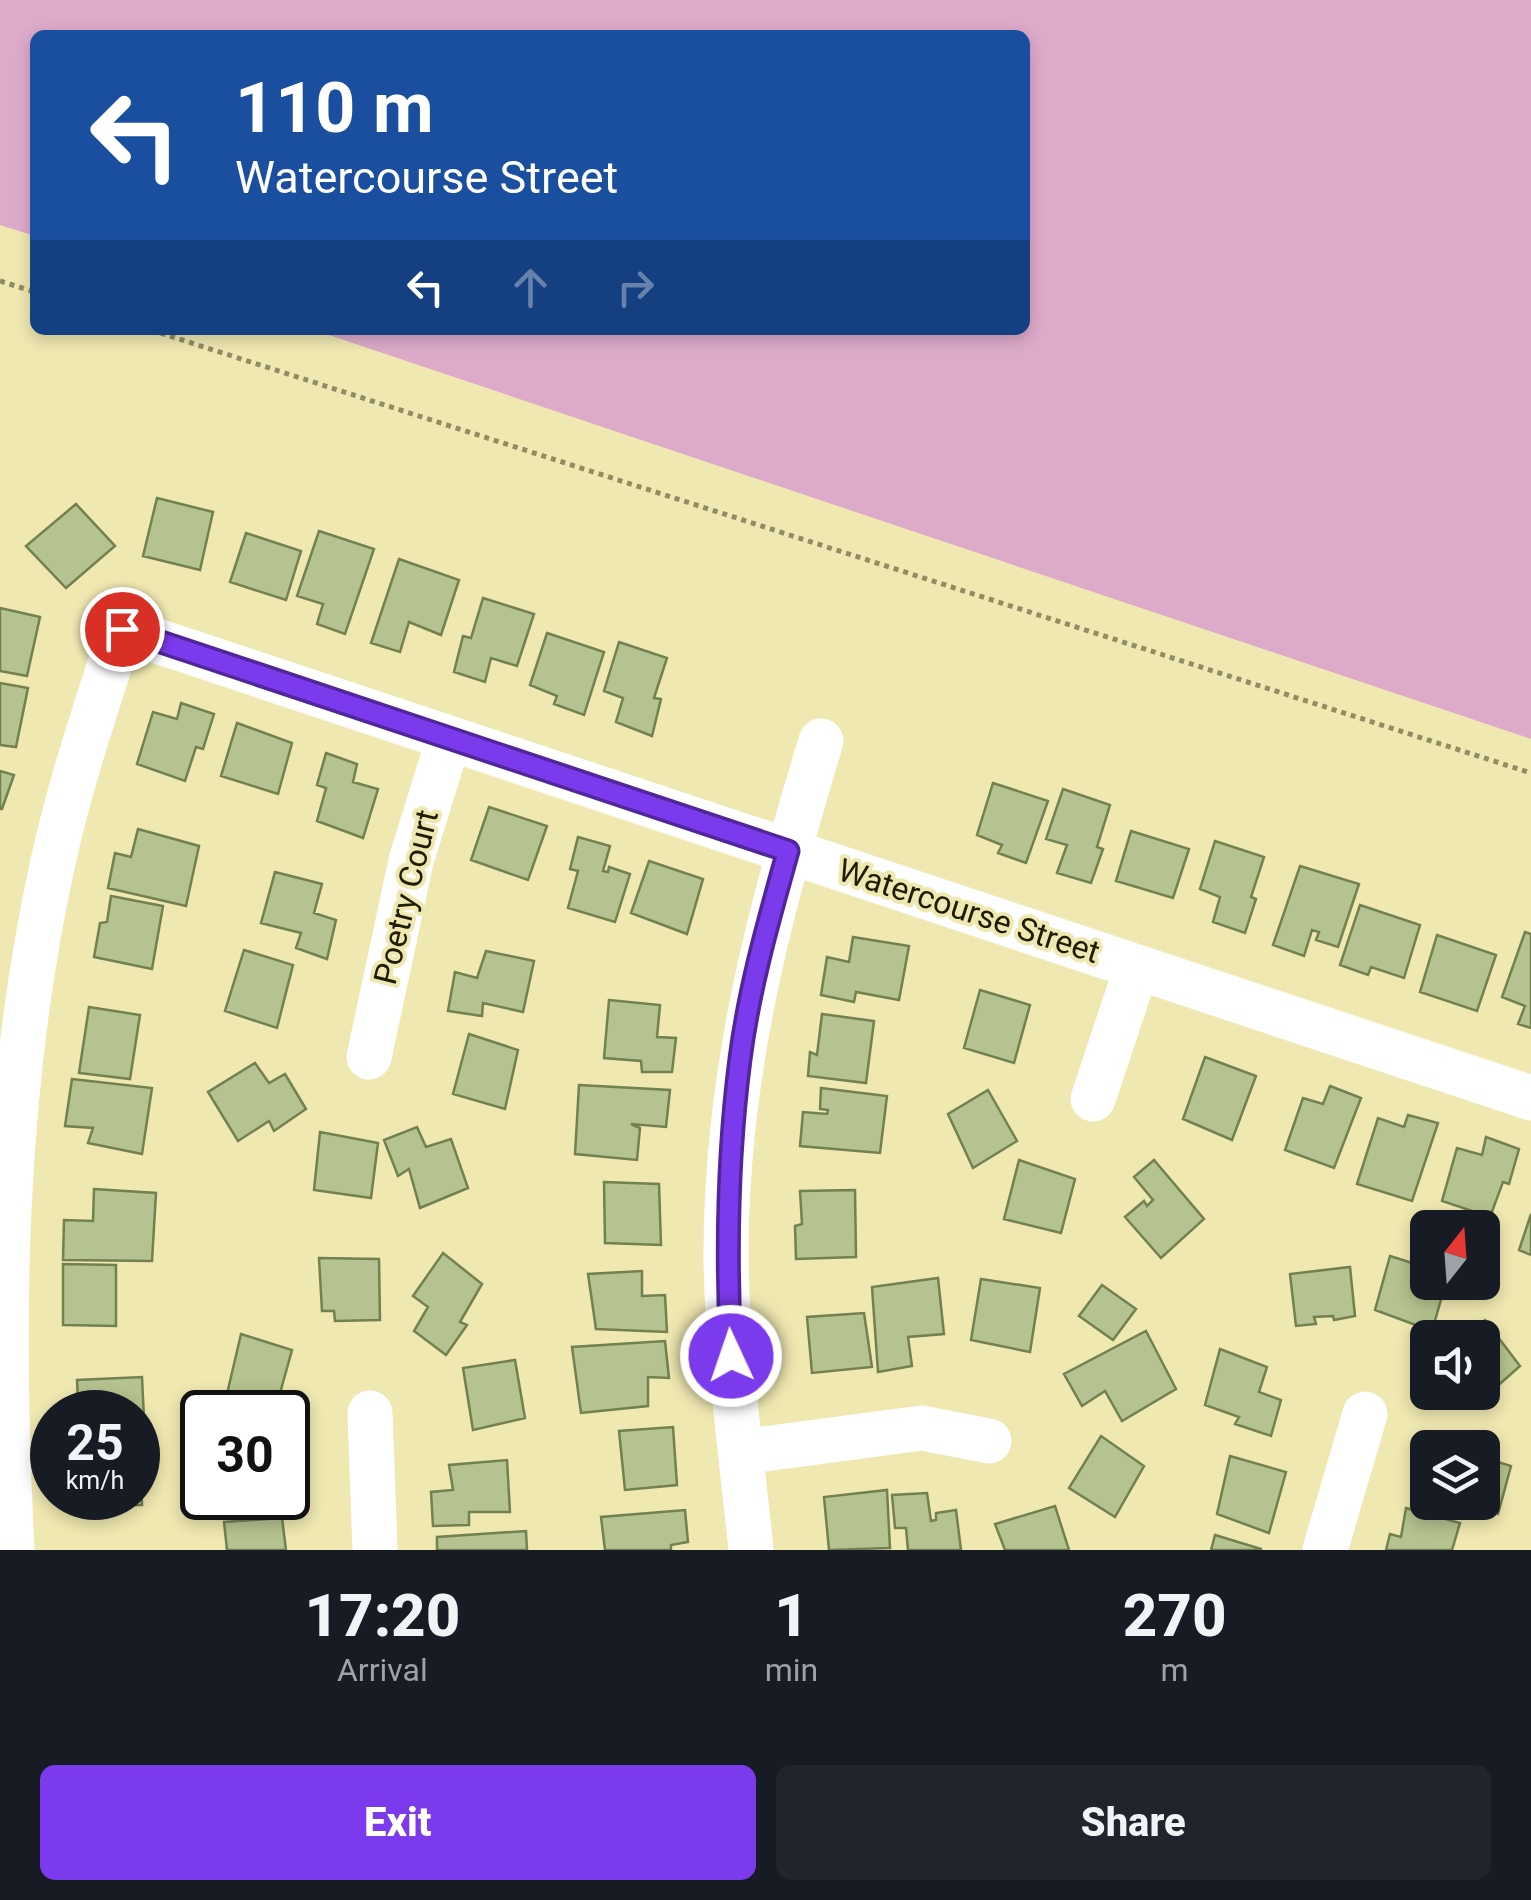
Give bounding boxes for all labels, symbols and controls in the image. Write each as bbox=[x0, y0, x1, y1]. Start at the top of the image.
text: 110 m bbox=[235, 67, 434, 149]
icon: left bbox=[70, 70, 200, 200]
text: Watercourse Street bbox=[235, 151, 618, 204]
icon: left bbox=[398, 260, 453, 315]
icon: ahead bbox=[503, 260, 558, 315]
icon: right bbox=[608, 260, 663, 315]
pin bbox=[80, 587, 165, 672]
icon: arrive bbox=[95, 602, 150, 657]
street label: Poetry Court bbox=[366, 806, 446, 988]
street label: Watercourse Street bbox=[834, 851, 1104, 971]
north arrow bbox=[1410, 1210, 1500, 1300]
map controls bbox=[1410, 1210, 1500, 1520]
position arrow bbox=[679, 1304, 783, 1408]
button: sound bbox=[1410, 1320, 1500, 1410]
speed limit sign: 30 bbox=[180, 1390, 310, 1520]
text: 25 bbox=[66, 1414, 124, 1472]
button: layers bbox=[1410, 1430, 1500, 1520]
text: km/h bbox=[66, 1466, 124, 1495]
text: 17:20 bbox=[304, 1580, 460, 1651]
text: 1 bbox=[774, 1580, 809, 1651]
text: 270 bbox=[1123, 1580, 1227, 1651]
text: Arrival bbox=[337, 1651, 428, 1689]
text: min bbox=[765, 1651, 818, 1689]
text: m bbox=[1161, 1651, 1189, 1689]
button: Exit bbox=[40, 1765, 756, 1880]
button: Share bbox=[776, 1765, 1491, 1880]

